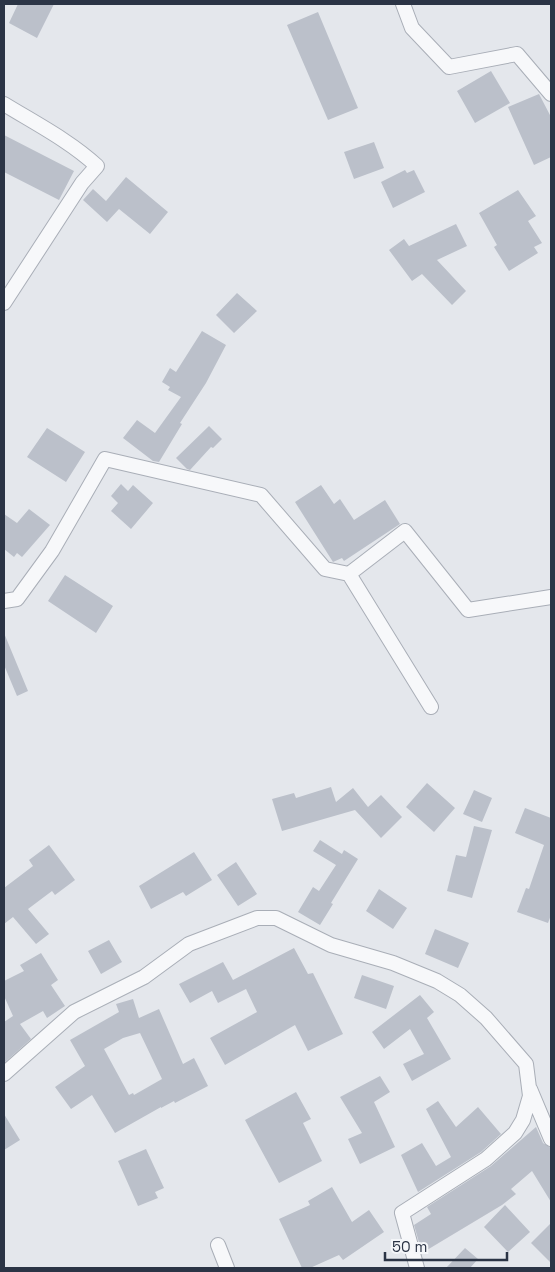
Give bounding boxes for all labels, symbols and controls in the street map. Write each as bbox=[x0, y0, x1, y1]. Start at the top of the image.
scale bar bbox=[385, 1230, 508, 1262]
text: 50 m bbox=[392, 1237, 427, 1256]

